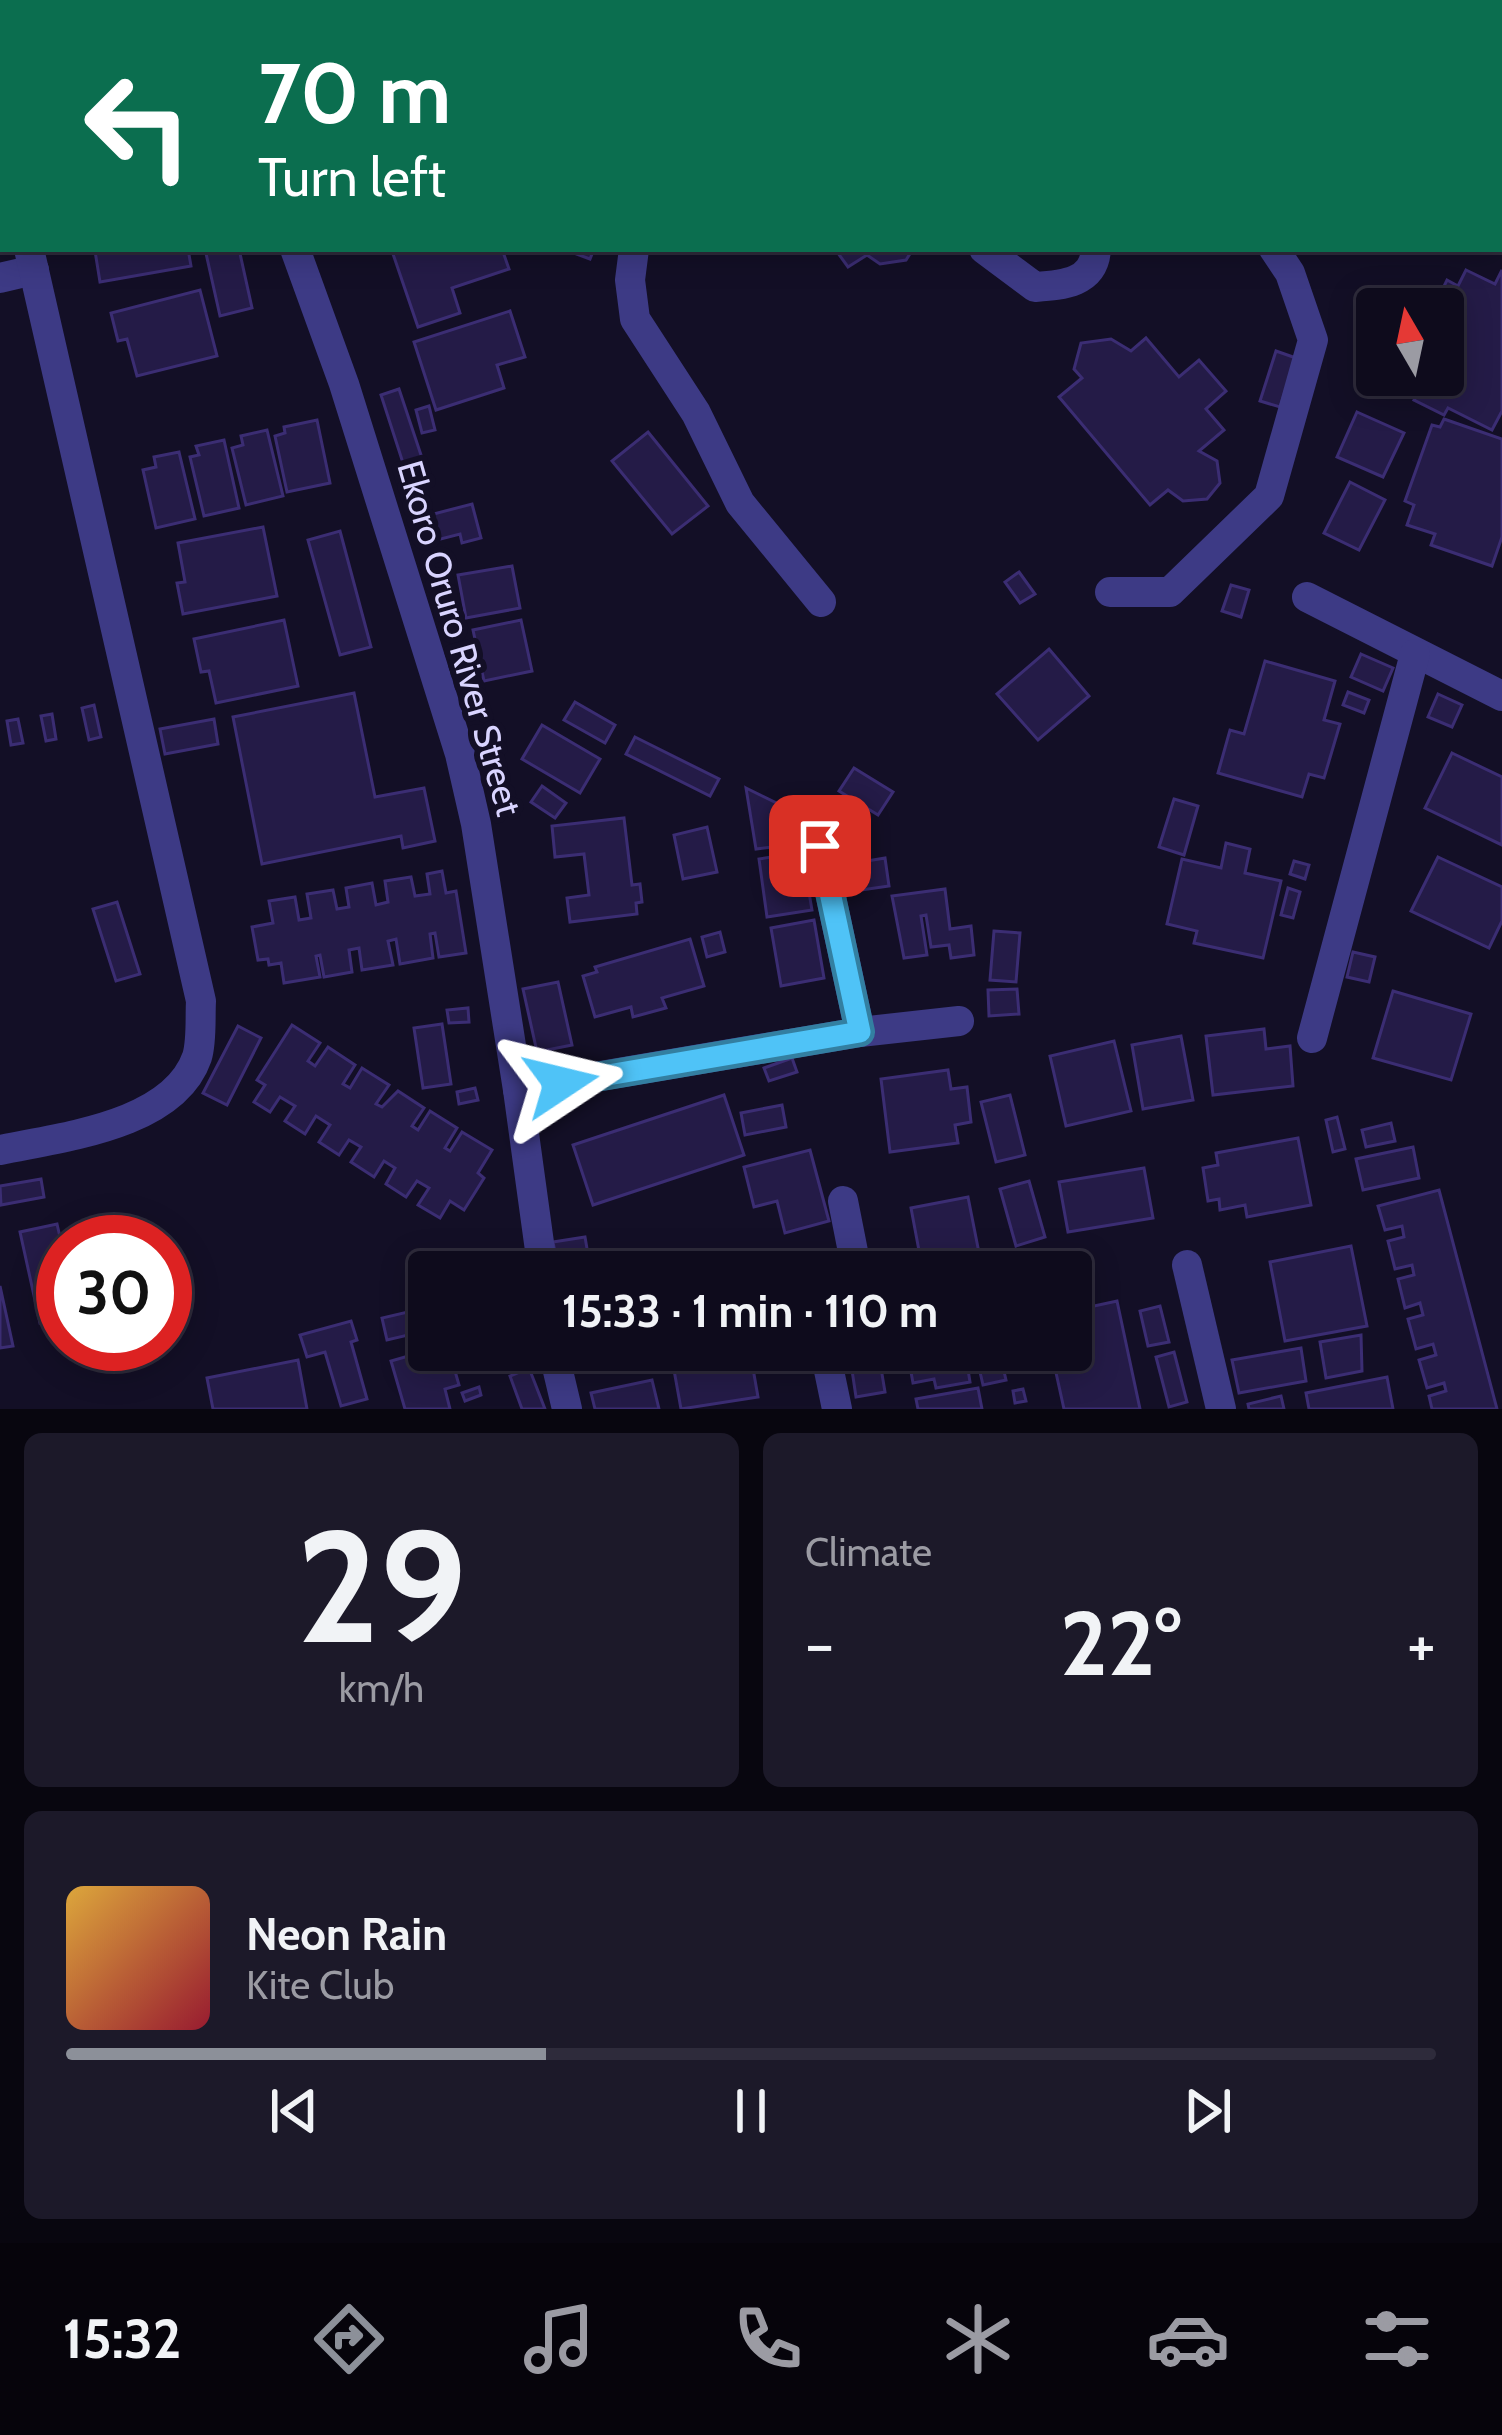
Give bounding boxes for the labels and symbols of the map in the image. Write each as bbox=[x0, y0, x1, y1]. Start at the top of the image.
north arrow bbox=[1356, 288, 1464, 396]
street label: Ekoro Oruro River Street bbox=[388, 455, 532, 821]
pin bbox=[769, 795, 871, 897]
position arrow bbox=[498, 1020, 624, 1146]
speed limit sign: 30 bbox=[36, 1215, 192, 1371]

